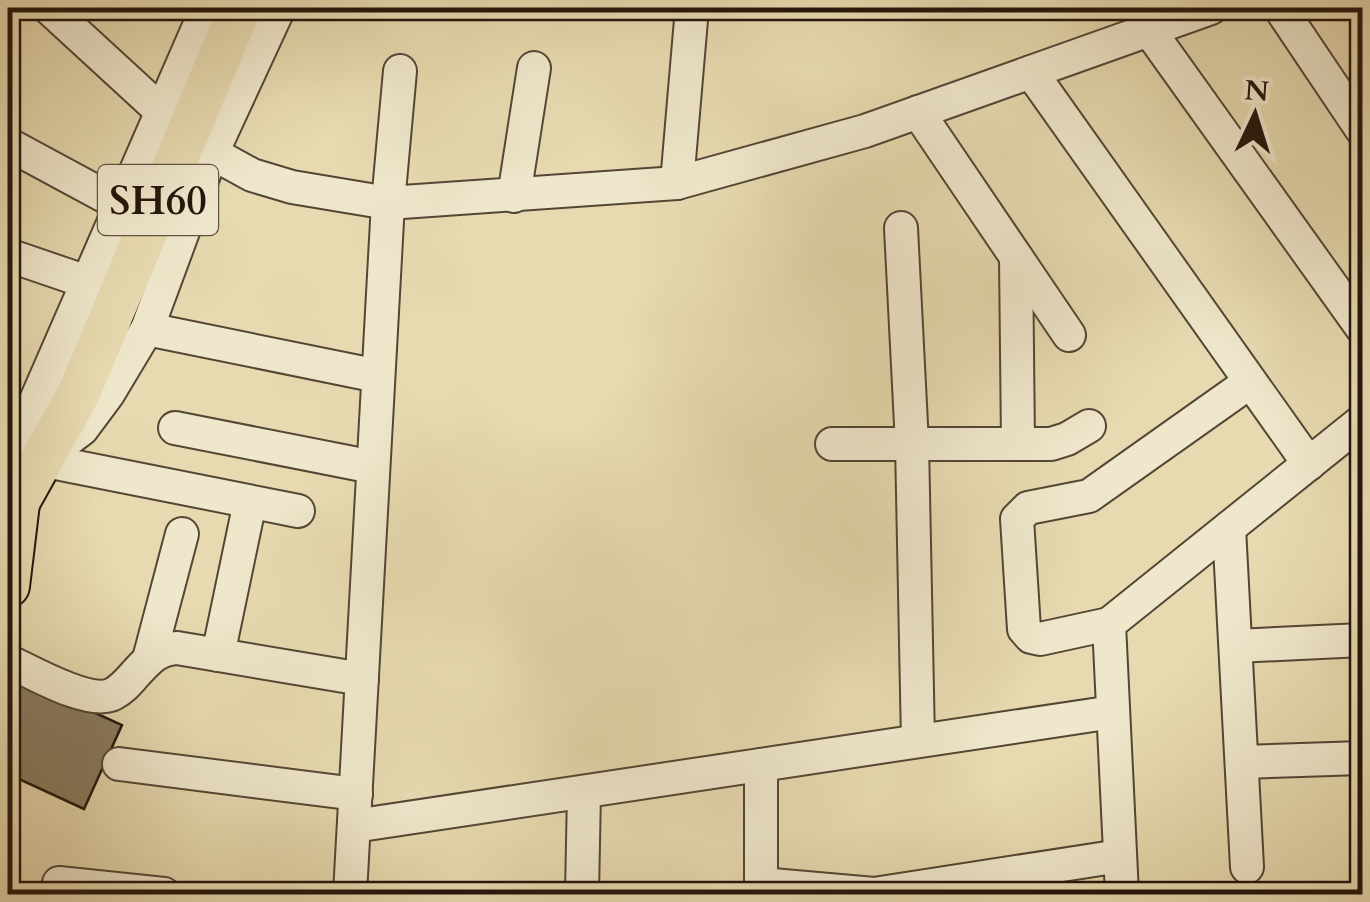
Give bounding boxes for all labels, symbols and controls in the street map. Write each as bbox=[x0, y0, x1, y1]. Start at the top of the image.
north arrow bbox=[1205, 65, 1305, 165]
text: N bbox=[1243, 71, 1270, 111]
road number: SH60 bbox=[98, 165, 218, 235]

